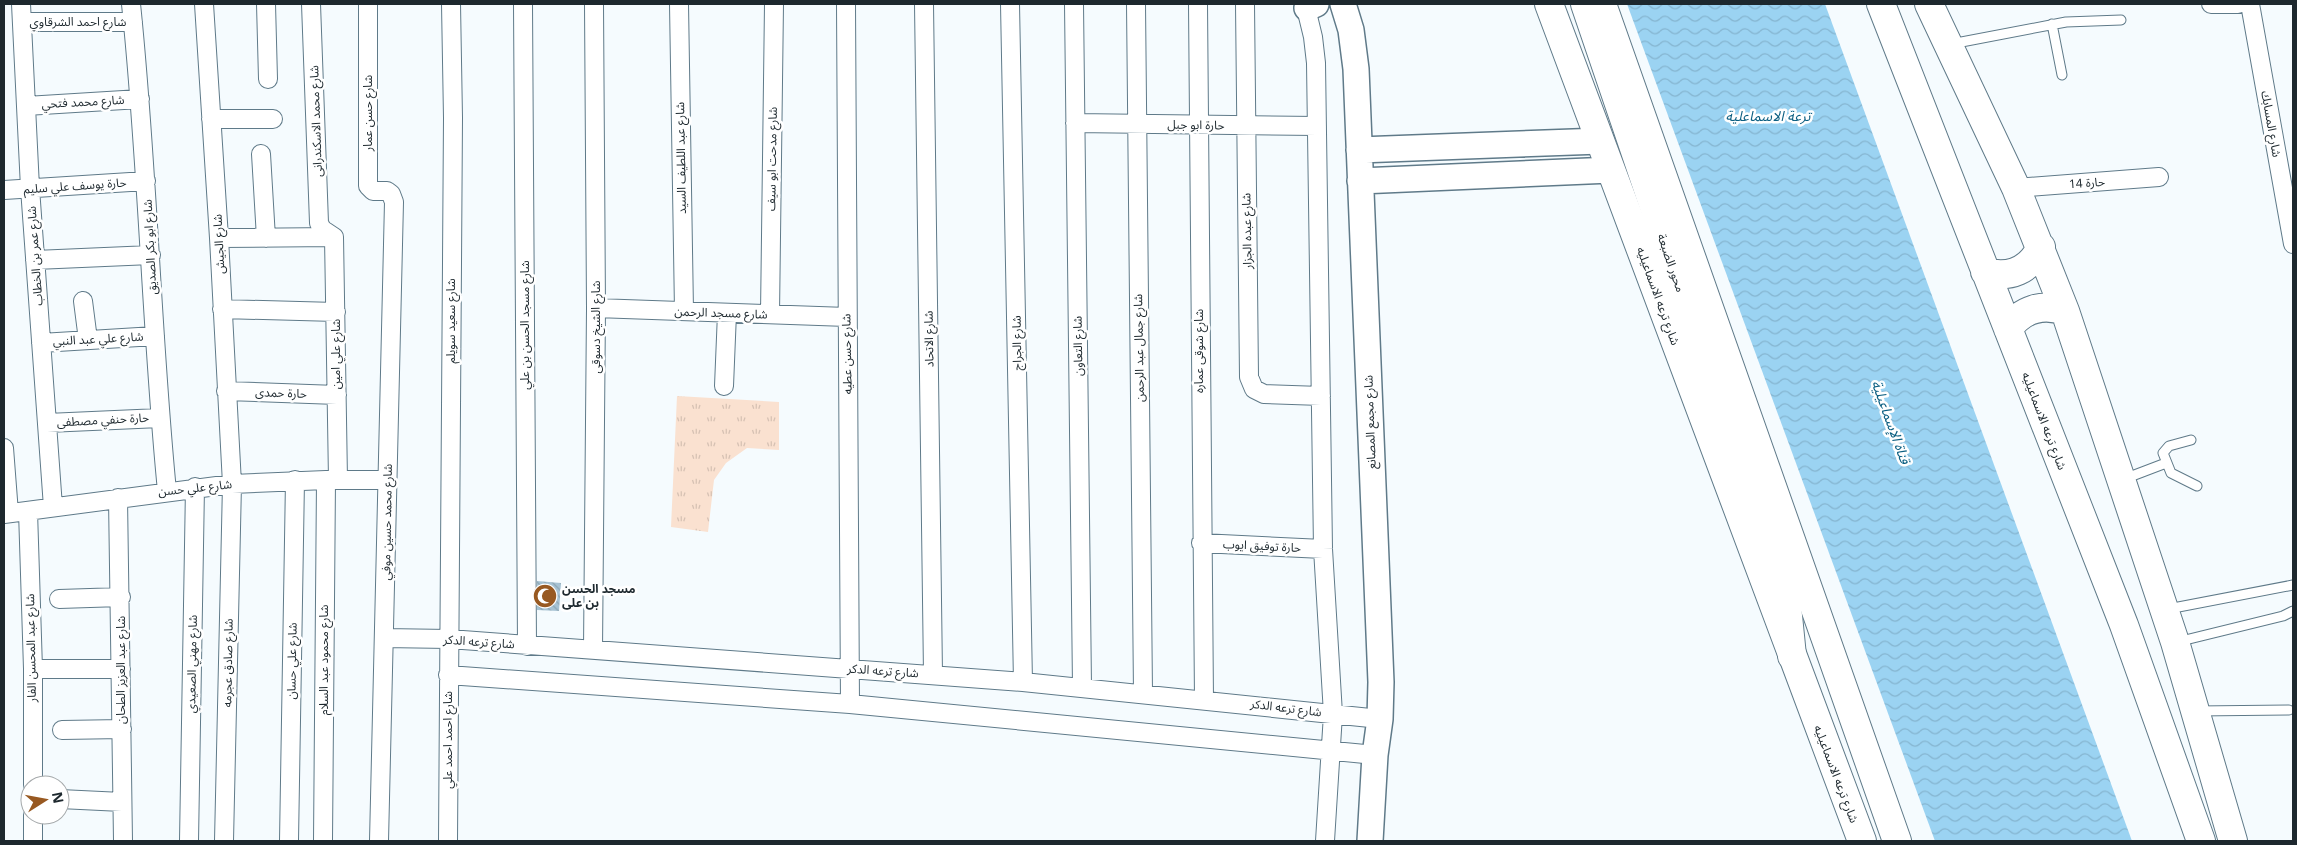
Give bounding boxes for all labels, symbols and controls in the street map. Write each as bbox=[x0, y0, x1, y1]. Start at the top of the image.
street label: شارع احمد الشرقاوي bbox=[30, 13, 126, 32]
street label: شارع محمد الاسكندرانى bbox=[305, 65, 327, 177]
street label: شارع حسن عمار bbox=[359, 75, 377, 152]
street label: شارع المسابك bbox=[2256, 89, 2286, 159]
street label: شارع محمد فتحي bbox=[41, 91, 125, 114]
street label: شارع عبد اللطيف السيد bbox=[671, 102, 691, 214]
water label: ترعة الاسماعلية bbox=[1726, 106, 1812, 125]
street label: شارع مدحت ابو سيف bbox=[762, 107, 782, 211]
street label: حارة ابو جبل bbox=[1167, 116, 1225, 133]
street label: حارة يوسف علي سليم bbox=[23, 173, 127, 199]
street label: حارة 14 bbox=[2068, 173, 2106, 192]
street label: شارع عبده الجزار bbox=[1237, 193, 1257, 270]
street label: شارع ابو بكر الصديق bbox=[139, 199, 161, 295]
street label: شارع عمر بن الخطاب bbox=[23, 205, 47, 307]
street label: شارع الجيش bbox=[208, 214, 230, 274]
street label: محور الضبعة bbox=[1654, 231, 1689, 294]
street label: شارع ترعه الاسماعيليه bbox=[1632, 244, 1684, 348]
street label: شارع مسجد الحسن بن علي bbox=[516, 260, 535, 390]
street label: شارع سعيد سويلم bbox=[442, 278, 460, 364]
street label: شارع الشيخ دسوقى bbox=[587, 280, 605, 374]
street label: شارع جمال عبد الرحمن bbox=[1129, 294, 1149, 402]
street label: شارع مسجد الرحمن bbox=[674, 302, 768, 324]
street label: شارع شوقى عماره bbox=[1190, 309, 1208, 393]
street label: شارع الاتحاد bbox=[920, 310, 938, 368]
street label: شارع حسن عطيه bbox=[837, 314, 857, 394]
street label: شارع الجراج bbox=[1008, 315, 1026, 371]
street label: شارع التعاون bbox=[1068, 316, 1088, 376]
street label: شارع علي امين bbox=[327, 319, 346, 389]
street label: شارع علي عبد النبي bbox=[52, 328, 144, 351]
street label: شارع ترعه الاسماعيليه bbox=[2017, 369, 2071, 473]
street label: شارع مجمع المصانع bbox=[1359, 375, 1381, 469]
water label: قناة الإسماعيلية bbox=[1867, 377, 1916, 467]
street label: حارة حمدى bbox=[255, 383, 307, 402]
street label: حارة حنفي مصطفى bbox=[56, 409, 150, 432]
street label: شارع محمد حسين موفي bbox=[377, 464, 398, 581]
street label: شارع علي حسن bbox=[157, 475, 233, 502]
street label: حارة توفيق ايوب bbox=[1222, 535, 1302, 556]
place label: مسجد الحسن بن على bbox=[562, 580, 636, 611]
mosque icon: مسجد الحسن بن على bbox=[532, 583, 558, 609]
street label: شارع عبد المحسن الفار bbox=[21, 594, 41, 703]
street label: شارع محمود عبد السلام bbox=[315, 605, 333, 715]
street label: شارع مهني الصعيدي bbox=[182, 615, 203, 713]
street label: شارع عبد العزيز الطحان bbox=[112, 616, 130, 724]
street label: شارع صادق عجرمه bbox=[218, 618, 238, 708]
street label: شارع علي حسان bbox=[282, 622, 302, 700]
street label: شارع ترعه الدكر bbox=[442, 630, 515, 653]
street label: شارع ترعه الدكر bbox=[846, 659, 919, 682]
street label: شارع احمد احمد علي bbox=[439, 691, 458, 789]
street label: شارع ترعه الدكر bbox=[1248, 695, 1323, 721]
street label: شارع ترعه الاسماعيليه bbox=[1809, 722, 1863, 826]
north arrow bbox=[20, 775, 70, 825]
text: N bbox=[48, 790, 69, 805]

